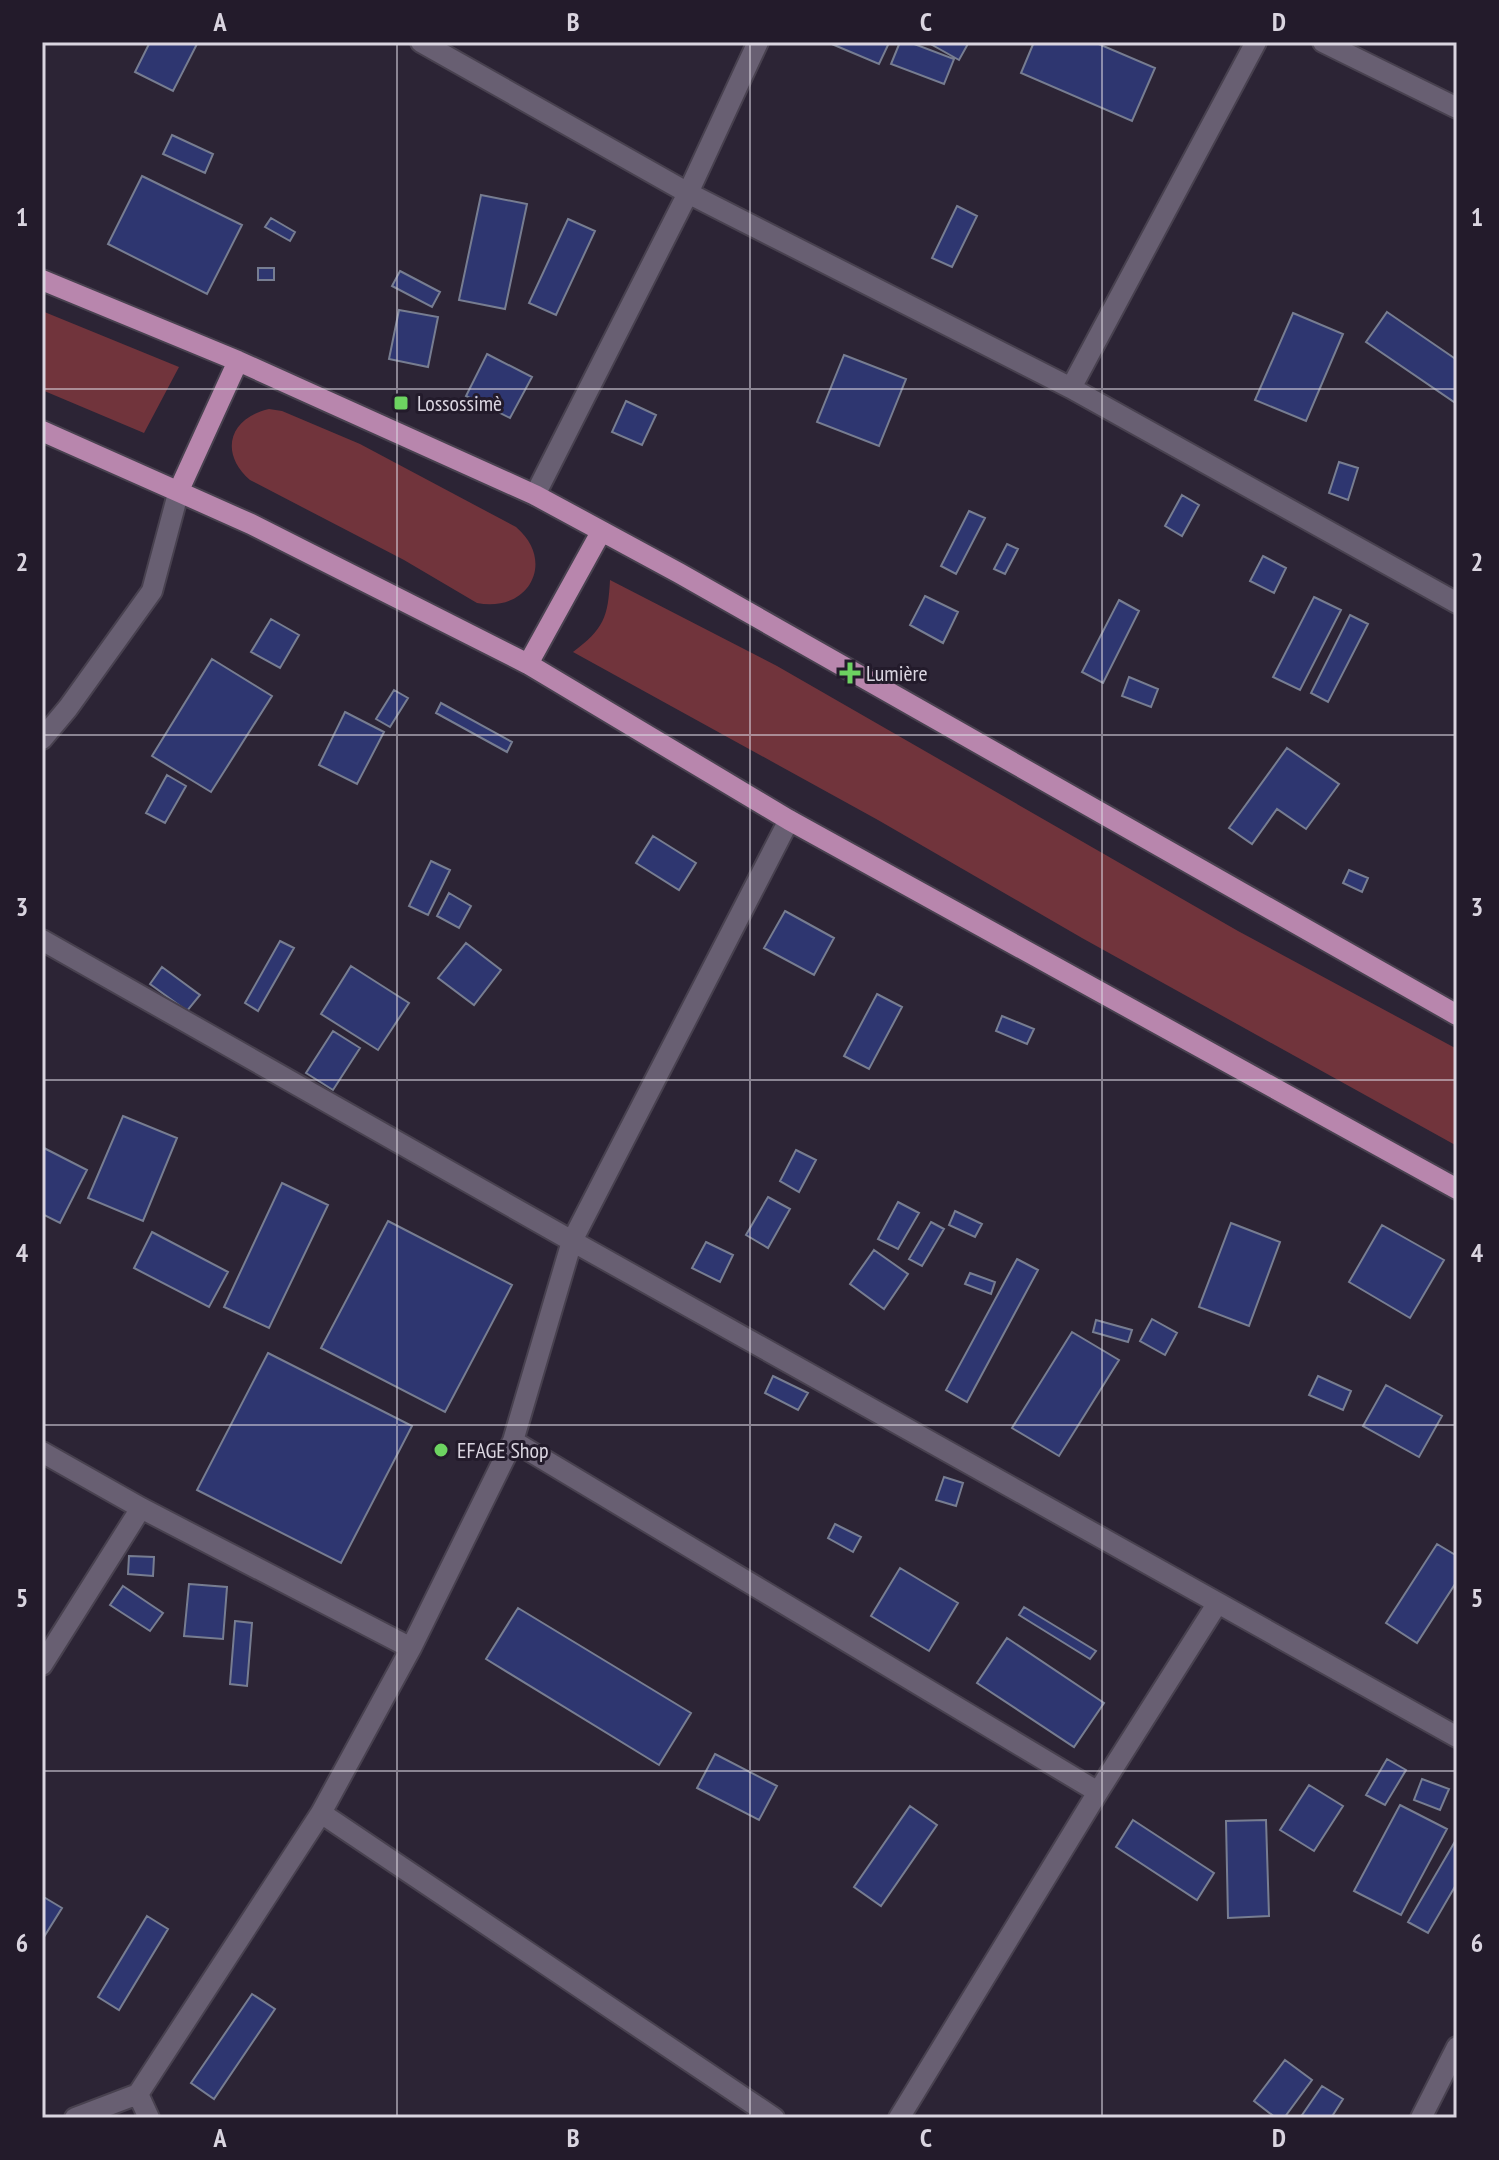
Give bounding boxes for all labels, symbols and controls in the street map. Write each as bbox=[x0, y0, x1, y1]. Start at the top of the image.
text: A bbox=[212, 5, 227, 38]
text: B bbox=[567, 5, 580, 38]
text: C bbox=[920, 5, 932, 38]
text: D bbox=[1272, 5, 1286, 38]
text: 1 bbox=[16, 200, 28, 233]
text: 1 bbox=[1471, 200, 1483, 233]
place label: Lossossimè bbox=[417, 389, 502, 417]
marker: Lossossimè bbox=[392, 394, 410, 412]
text: 2 bbox=[16, 545, 28, 578]
text: 2 bbox=[1471, 545, 1483, 578]
place label: Lumière bbox=[866, 659, 928, 687]
marker: Lumière bbox=[841, 664, 859, 682]
text: 3 bbox=[16, 890, 28, 923]
text: 3 bbox=[1471, 890, 1483, 923]
text: 4 bbox=[16, 1236, 29, 1269]
text: 4 bbox=[1471, 1236, 1484, 1269]
place label: EFAGE Shop bbox=[457, 1436, 549, 1464]
marker: EFAGE Shop bbox=[432, 1441, 450, 1459]
text: 5 bbox=[16, 1581, 28, 1614]
text: 5 bbox=[1471, 1581, 1483, 1614]
text: 6 bbox=[16, 1926, 28, 1959]
text: 6 bbox=[1471, 1926, 1483, 1959]
text: A bbox=[212, 2121, 227, 2154]
text: B bbox=[567, 2121, 580, 2154]
text: C bbox=[920, 2121, 932, 2154]
text: D bbox=[1272, 2121, 1286, 2154]

